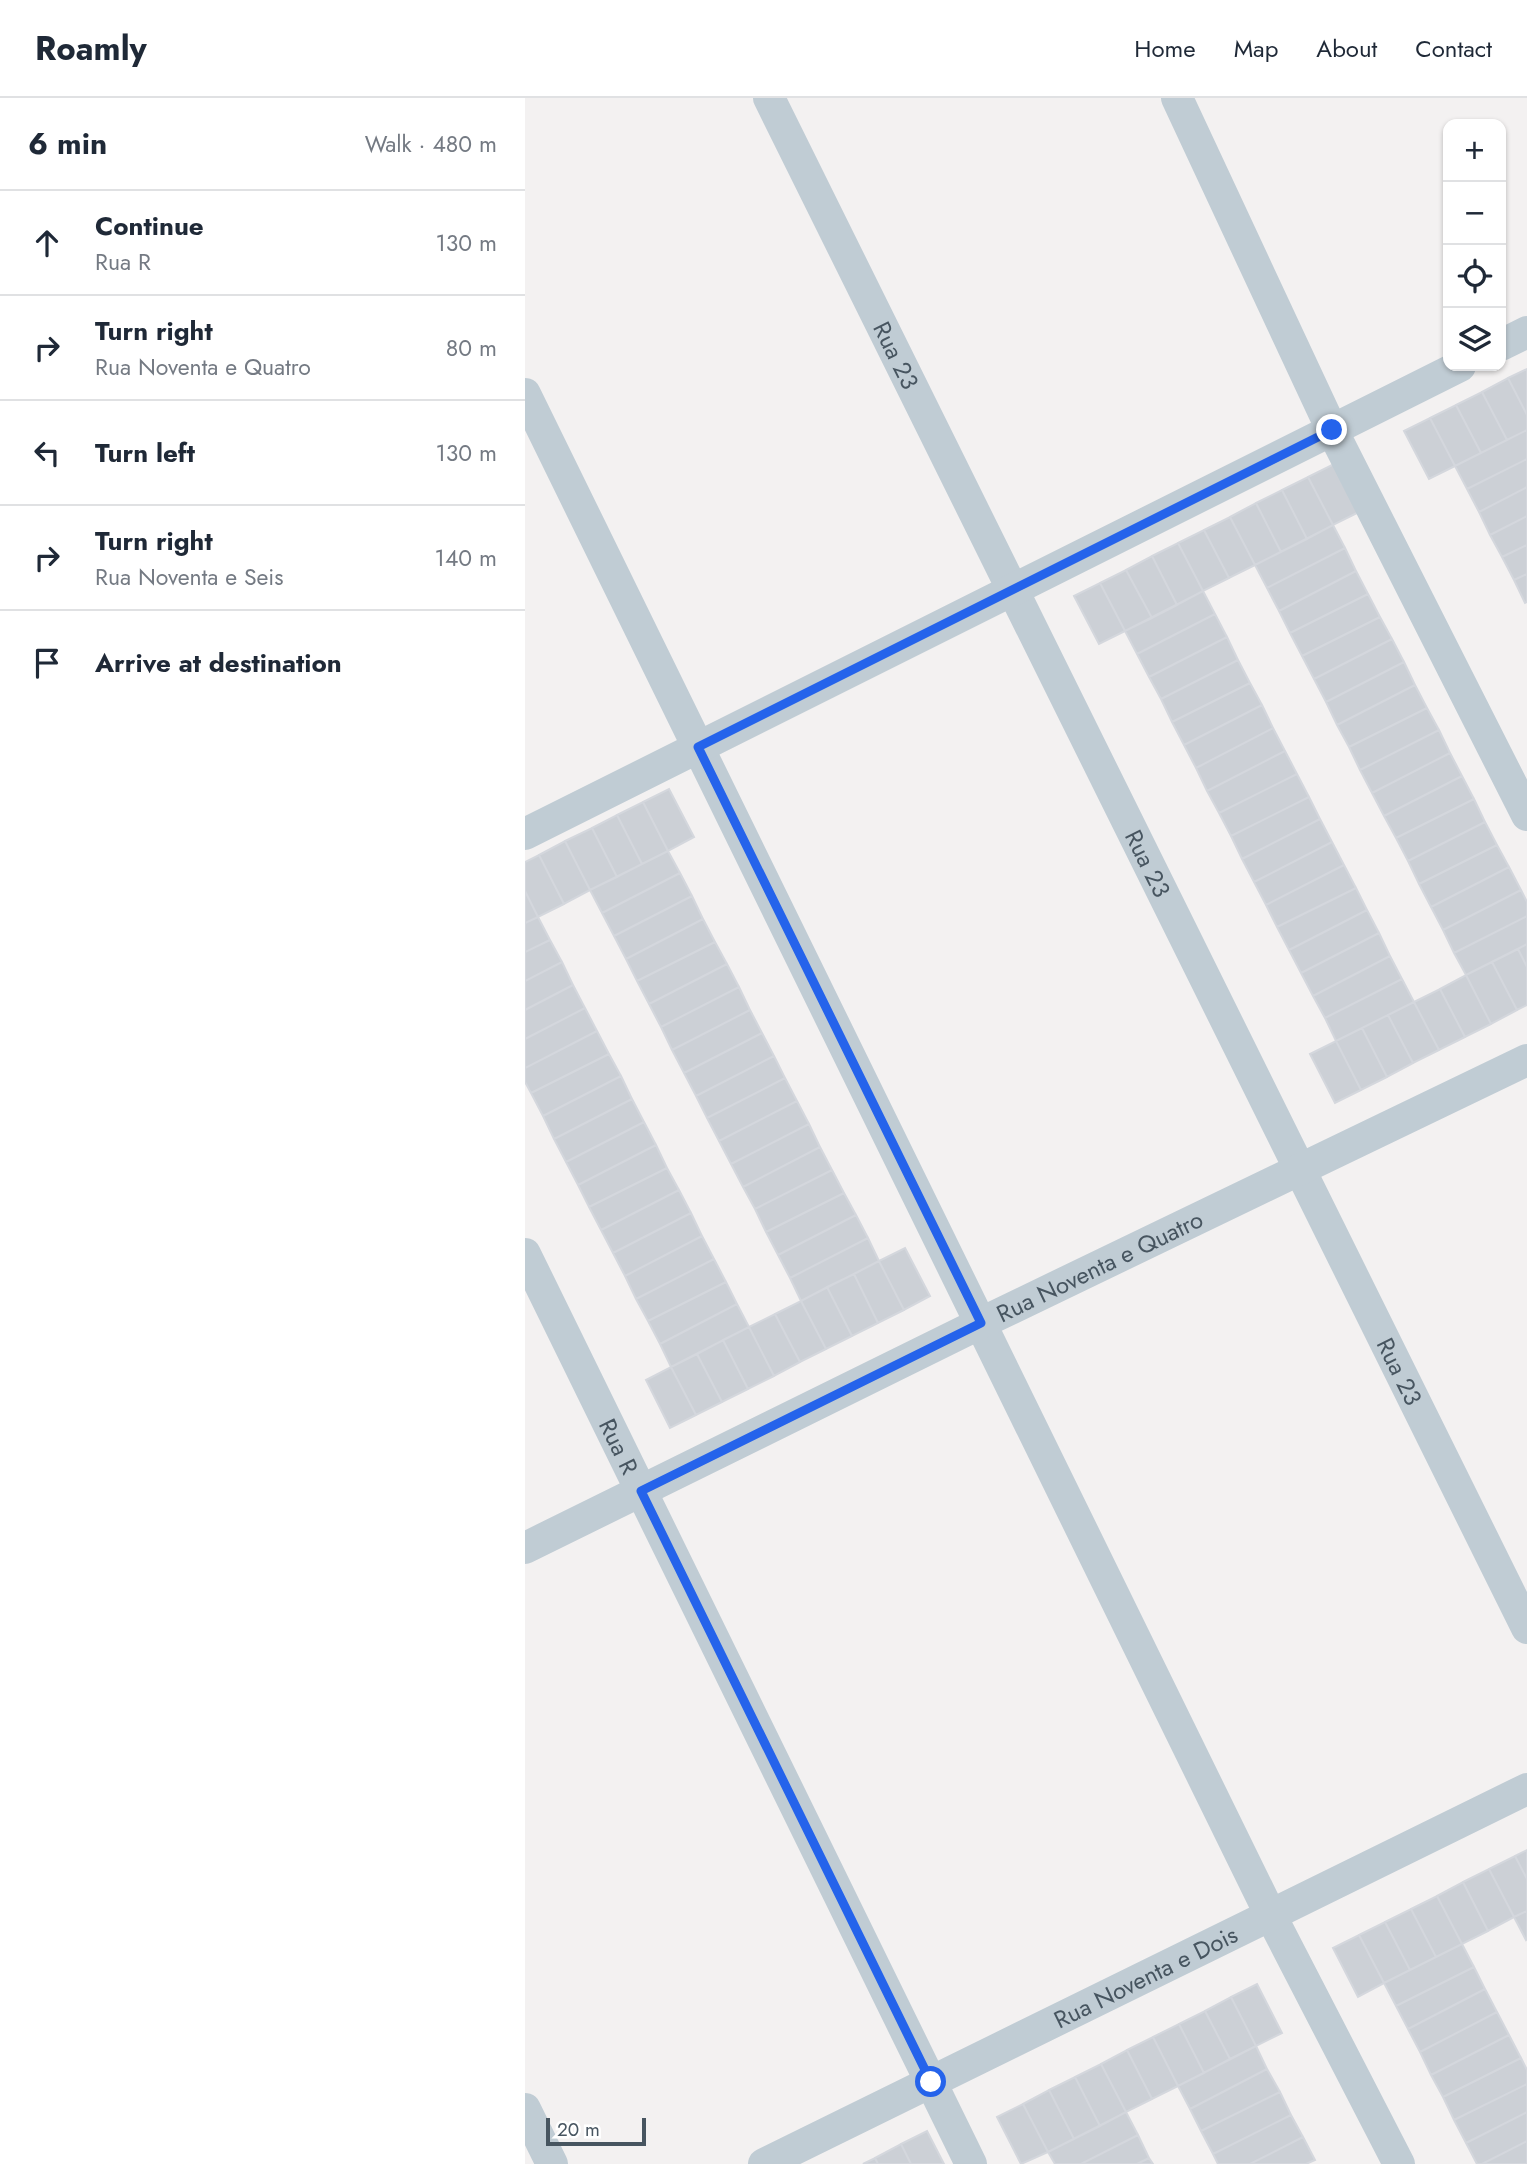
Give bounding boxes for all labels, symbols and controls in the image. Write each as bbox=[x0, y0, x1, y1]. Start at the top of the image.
text: Roamly bbox=[35, 25, 147, 72]
text: Home bbox=[1134, 31, 1196, 66]
text: Map bbox=[1234, 31, 1278, 66]
text: About bbox=[1316, 31, 1377, 66]
text: Contact bbox=[1415, 31, 1492, 66]
map controls bbox=[1443, 119, 1506, 371]
button: + bbox=[1443, 119, 1506, 182]
text: 6 min bbox=[28, 122, 107, 165]
text: Walk · 480 m bbox=[365, 127, 497, 161]
button: − bbox=[1443, 182, 1506, 245]
text: Continue bbox=[95, 207, 204, 245]
icon: ahead bbox=[28, 224, 66, 262]
text: 130 m bbox=[435, 226, 497, 260]
text: Rua R bbox=[95, 245, 151, 279]
button: locate bbox=[1443, 245, 1506, 308]
button: layers bbox=[1443, 308, 1506, 371]
text: Turn right bbox=[95, 312, 213, 350]
street label: Rua 23 bbox=[865, 315, 928, 395]
icon: right bbox=[28, 329, 66, 367]
text: 80 m bbox=[446, 331, 497, 365]
text: Rua Noventa e Quatro bbox=[95, 350, 311, 384]
route end bbox=[1316, 414, 1347, 445]
icon: left bbox=[28, 434, 66, 472]
text: Turn left bbox=[95, 434, 195, 472]
text: 130 m bbox=[435, 436, 497, 470]
text: Turn right bbox=[95, 522, 213, 560]
icon: right bbox=[28, 539, 66, 577]
text: 140 m bbox=[435, 541, 497, 575]
text: Rua Noventa e Seis bbox=[95, 560, 284, 594]
icon: arrive bbox=[28, 644, 66, 682]
text: Arrive at destination bbox=[95, 644, 342, 682]
street label: Rua 23 bbox=[1117, 823, 1180, 903]
street label: Rua Noventa e Quatro bbox=[990, 1201, 1209, 1331]
street label: Rua 23 bbox=[1368, 1331, 1431, 1411]
street label: Rua R bbox=[591, 1412, 648, 1481]
street label: Rua Noventa e Dois bbox=[1048, 1917, 1243, 2037]
route start bbox=[915, 2066, 946, 2097]
scale bar bbox=[546, 2115, 646, 2147]
text: 20 m bbox=[557, 2116, 600, 2143]

